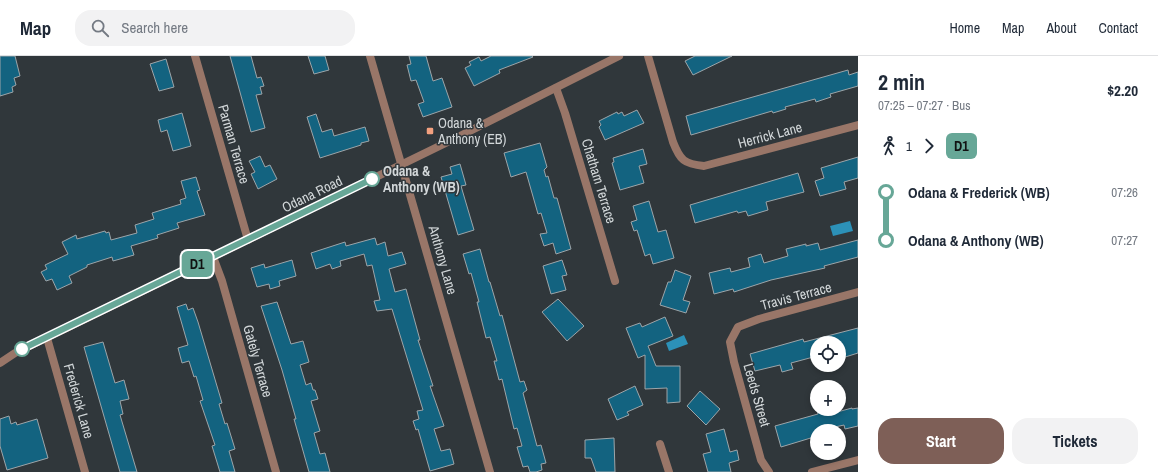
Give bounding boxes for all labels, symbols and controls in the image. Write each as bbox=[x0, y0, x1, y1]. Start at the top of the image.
search box bbox=[75, 10, 355, 46]
text: Map bbox=[20, 15, 51, 41]
icon: search bbox=[89, 17, 111, 39]
text: Search here bbox=[121, 17, 188, 38]
text: Home bbox=[949, 19, 980, 37]
text: Map bbox=[1002, 19, 1024, 37]
text: About bbox=[1046, 19, 1076, 37]
text: Contact bbox=[1098, 19, 1138, 37]
text: 2 min bbox=[878, 67, 925, 97]
text: $2.20 bbox=[1107, 80, 1138, 101]
text: 07:25 – 07:27 · Bus bbox=[878, 97, 970, 114]
street label: Parman Terrace bbox=[214, 102, 254, 186]
place label: Odana & Anthony (EB) bbox=[437, 114, 506, 148]
street label: Herrick Lane bbox=[736, 118, 804, 152]
marker: Odana & Anthony (EB) bbox=[425, 126, 435, 136]
icon: walk bbox=[878, 135, 900, 157]
icon: forward bbox=[918, 135, 940, 157]
street label: Chatham Terrace bbox=[578, 136, 620, 226]
text: D1 bbox=[954, 137, 969, 155]
text: 1 bbox=[906, 138, 912, 155]
place label: Odana & Anthony (WB) bbox=[383, 162, 460, 196]
marker: Odana & Anthony (WB) bbox=[364, 171, 380, 187]
street label: Odana Road bbox=[279, 172, 345, 216]
text: Odana & Frederick (WB) bbox=[908, 182, 1049, 203]
text: 07:26 bbox=[1111, 184, 1138, 201]
street label: Anthony Lane bbox=[424, 223, 461, 297]
text: Odana & Anthony (WB) bbox=[908, 230, 1044, 251]
text: 07:27 bbox=[1111, 232, 1138, 249]
line badge: D1 bbox=[179, 251, 215, 277]
text: D1 bbox=[190, 255, 204, 273]
street label: Travis Terrace bbox=[759, 278, 833, 314]
street label: Gately Terrace bbox=[239, 323, 277, 399]
map controls bbox=[810, 336, 846, 460]
button: locate bbox=[810, 336, 846, 372]
unlabelled marker bbox=[14, 341, 30, 357]
street label: Frederick Lane bbox=[60, 361, 98, 441]
street label: Leeds Street bbox=[739, 361, 775, 429]
button: + bbox=[810, 380, 846, 416]
button: Start bbox=[878, 418, 1004, 464]
button: Tickets bbox=[1012, 418, 1138, 464]
button: − bbox=[810, 424, 846, 460]

